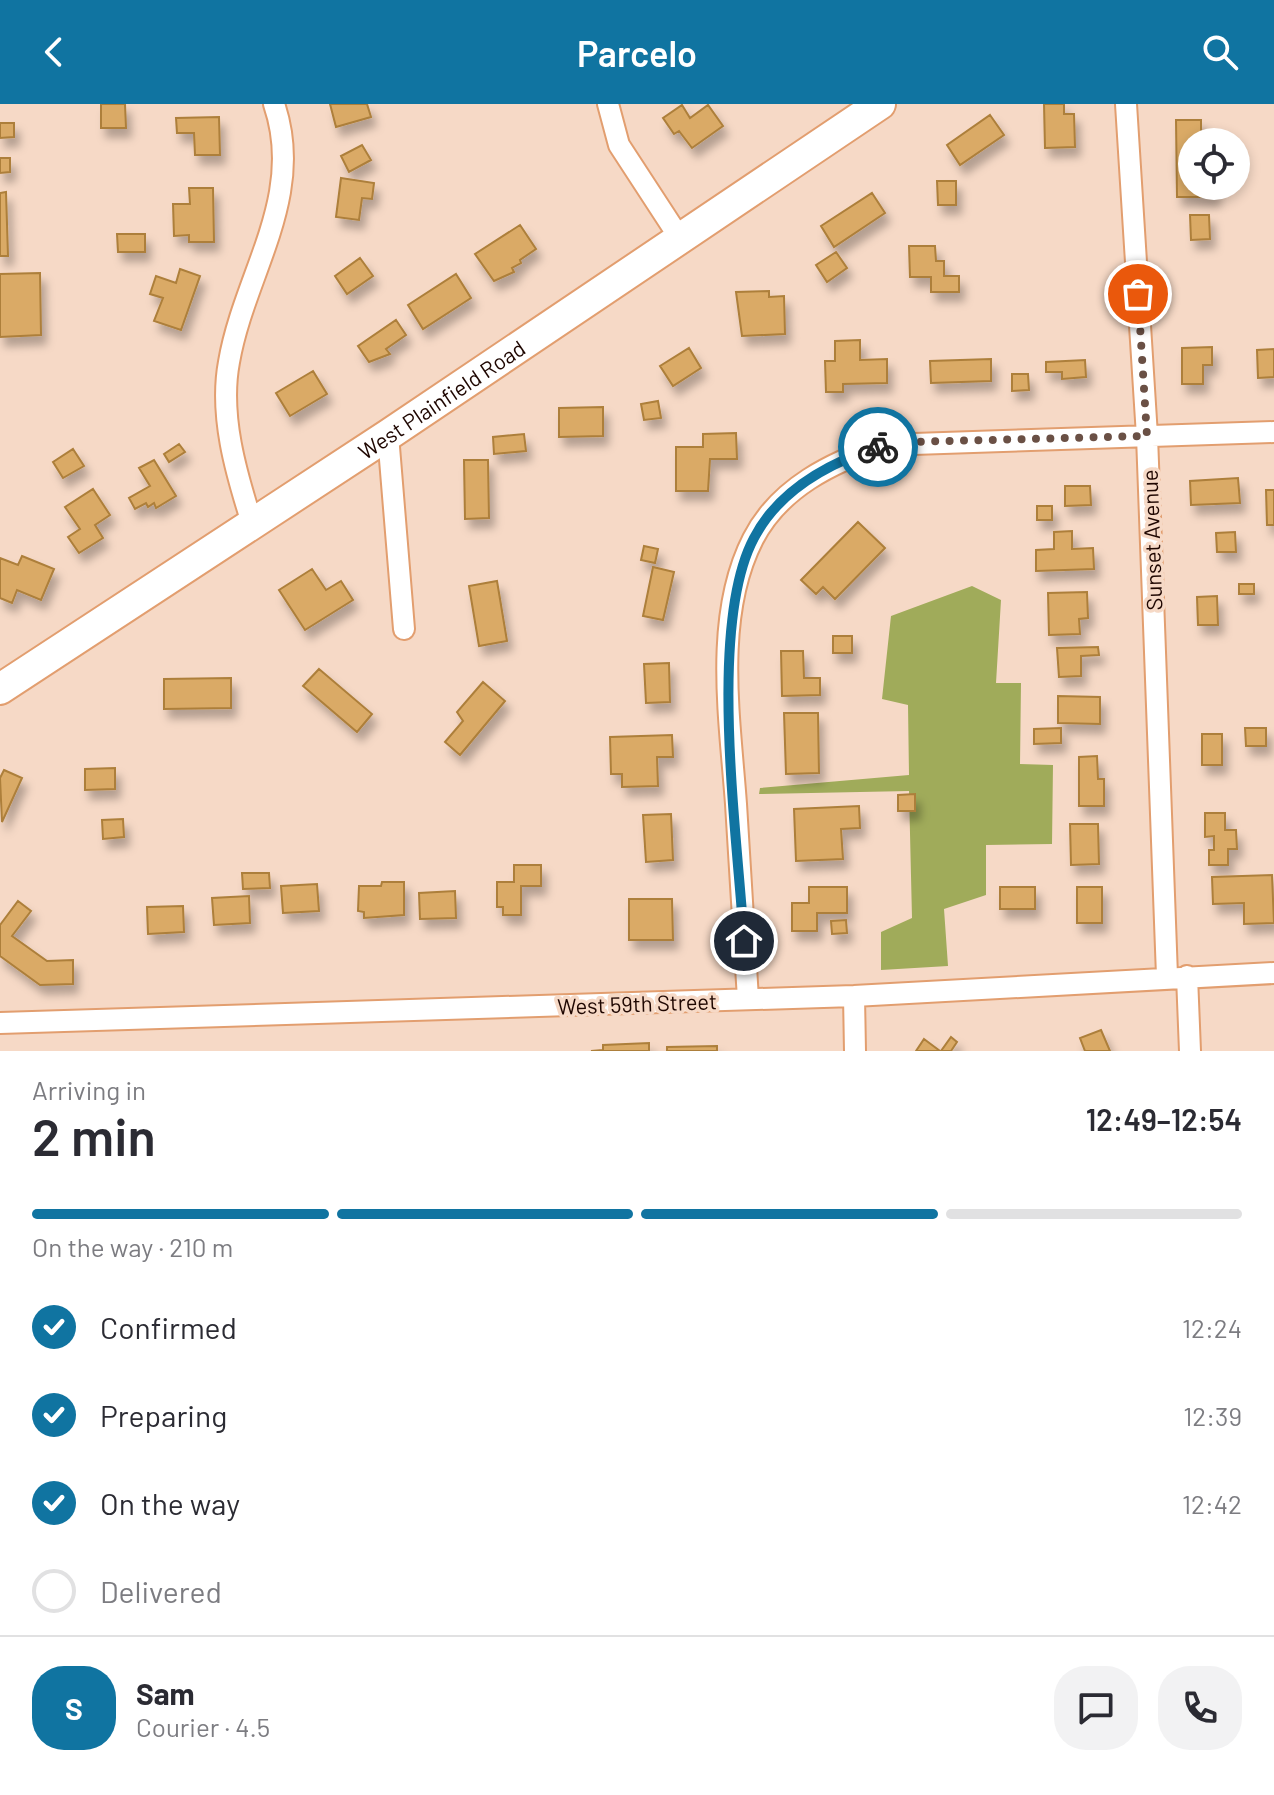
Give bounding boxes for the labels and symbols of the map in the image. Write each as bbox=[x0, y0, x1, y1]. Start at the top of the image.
pin bbox=[1104, 260, 1172, 328]
street label: West Plainfield Road bbox=[353, 334, 529, 464]
courier bbox=[838, 407, 918, 487]
street label: Sunset Avenue bbox=[1136, 469, 1166, 611]
pin bbox=[710, 907, 778, 975]
street label: West 59th Street bbox=[557, 987, 717, 1019]

